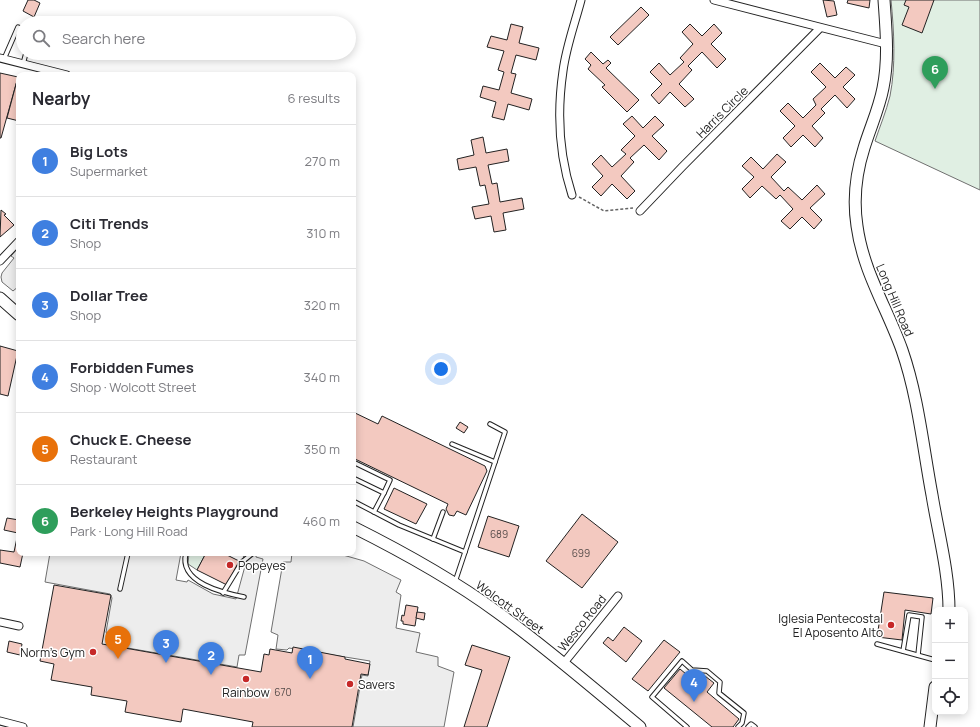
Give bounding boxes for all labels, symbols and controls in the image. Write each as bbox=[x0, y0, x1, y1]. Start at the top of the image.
search box bbox=[16, 16, 356, 60]
icon: search bbox=[30, 27, 52, 49]
text: Search here bbox=[62, 28, 145, 49]
pin: 6 bbox=[922, 56, 948, 89]
street label: Harris Circle bbox=[692, 82, 752, 142]
text: Nearby bbox=[32, 87, 90, 110]
text: 6 results bbox=[288, 89, 340, 107]
text: Big Lots bbox=[70, 141, 128, 162]
text: 1 bbox=[42, 152, 48, 170]
text: 270 m bbox=[305, 152, 340, 170]
text: Supermarket bbox=[70, 162, 148, 180]
text: Citi Trends bbox=[70, 213, 149, 234]
text: 2 bbox=[41, 224, 49, 242]
text: 310 m bbox=[306, 224, 340, 242]
text: Shop bbox=[70, 234, 101, 252]
street label: Long Hill Road bbox=[872, 261, 918, 339]
text: Dollar Tree bbox=[70, 285, 148, 306]
text: 3 bbox=[41, 296, 49, 314]
text: 320 m bbox=[304, 296, 340, 314]
text: Shop bbox=[70, 306, 101, 324]
text: Forbidden Fumes bbox=[70, 357, 194, 378]
your location bbox=[431, 359, 451, 379]
text: 4 bbox=[41, 368, 49, 386]
text: 340 m bbox=[304, 368, 340, 386]
text: Shop · Wolcott Street bbox=[70, 378, 196, 396]
text: Chuck E. Cheese bbox=[70, 429, 192, 450]
text: 5 bbox=[41, 440, 49, 458]
text: 350 m bbox=[304, 440, 340, 458]
text: Restaurant bbox=[70, 450, 137, 468]
text: Berkeley Heights Playground bbox=[70, 501, 279, 522]
text: 6 bbox=[41, 512, 49, 530]
text: 460 m bbox=[303, 512, 340, 530]
text: Park · Long Hill Road bbox=[70, 522, 188, 540]
house number: 689 bbox=[490, 527, 508, 541]
house number: 699 bbox=[572, 546, 590, 560]
place label: Popeyes bbox=[238, 557, 286, 574]
marker: Popeyes bbox=[225, 560, 235, 570]
street label: Wolcott Street bbox=[472, 576, 548, 638]
street label: Wesco Road bbox=[554, 591, 610, 655]
map controls bbox=[932, 607, 968, 715]
button: + bbox=[932, 607, 968, 643]
place label: Iglesia Pentecostal El Aposento Alto bbox=[778, 610, 883, 641]
marker: Iglesia Pentecostal El Aposento Alto bbox=[886, 620, 896, 630]
pin: 5 bbox=[105, 626, 131, 659]
pin: 3 bbox=[153, 630, 179, 663]
pin: 2 bbox=[198, 642, 224, 675]
button: − bbox=[932, 643, 968, 679]
place label: Norm's Gym bbox=[20, 644, 85, 661]
pin: 1 bbox=[297, 646, 323, 679]
marker: Norm's Gym bbox=[88, 647, 98, 657]
pin: 4 bbox=[681, 669, 707, 702]
marker: Rainbow bbox=[241, 674, 251, 684]
place label: Savers bbox=[358, 676, 395, 693]
marker: Savers bbox=[345, 679, 355, 689]
button: locate bbox=[932, 679, 968, 715]
place label: Rainbow bbox=[222, 684, 270, 701]
house number: 670 bbox=[274, 685, 292, 699]

